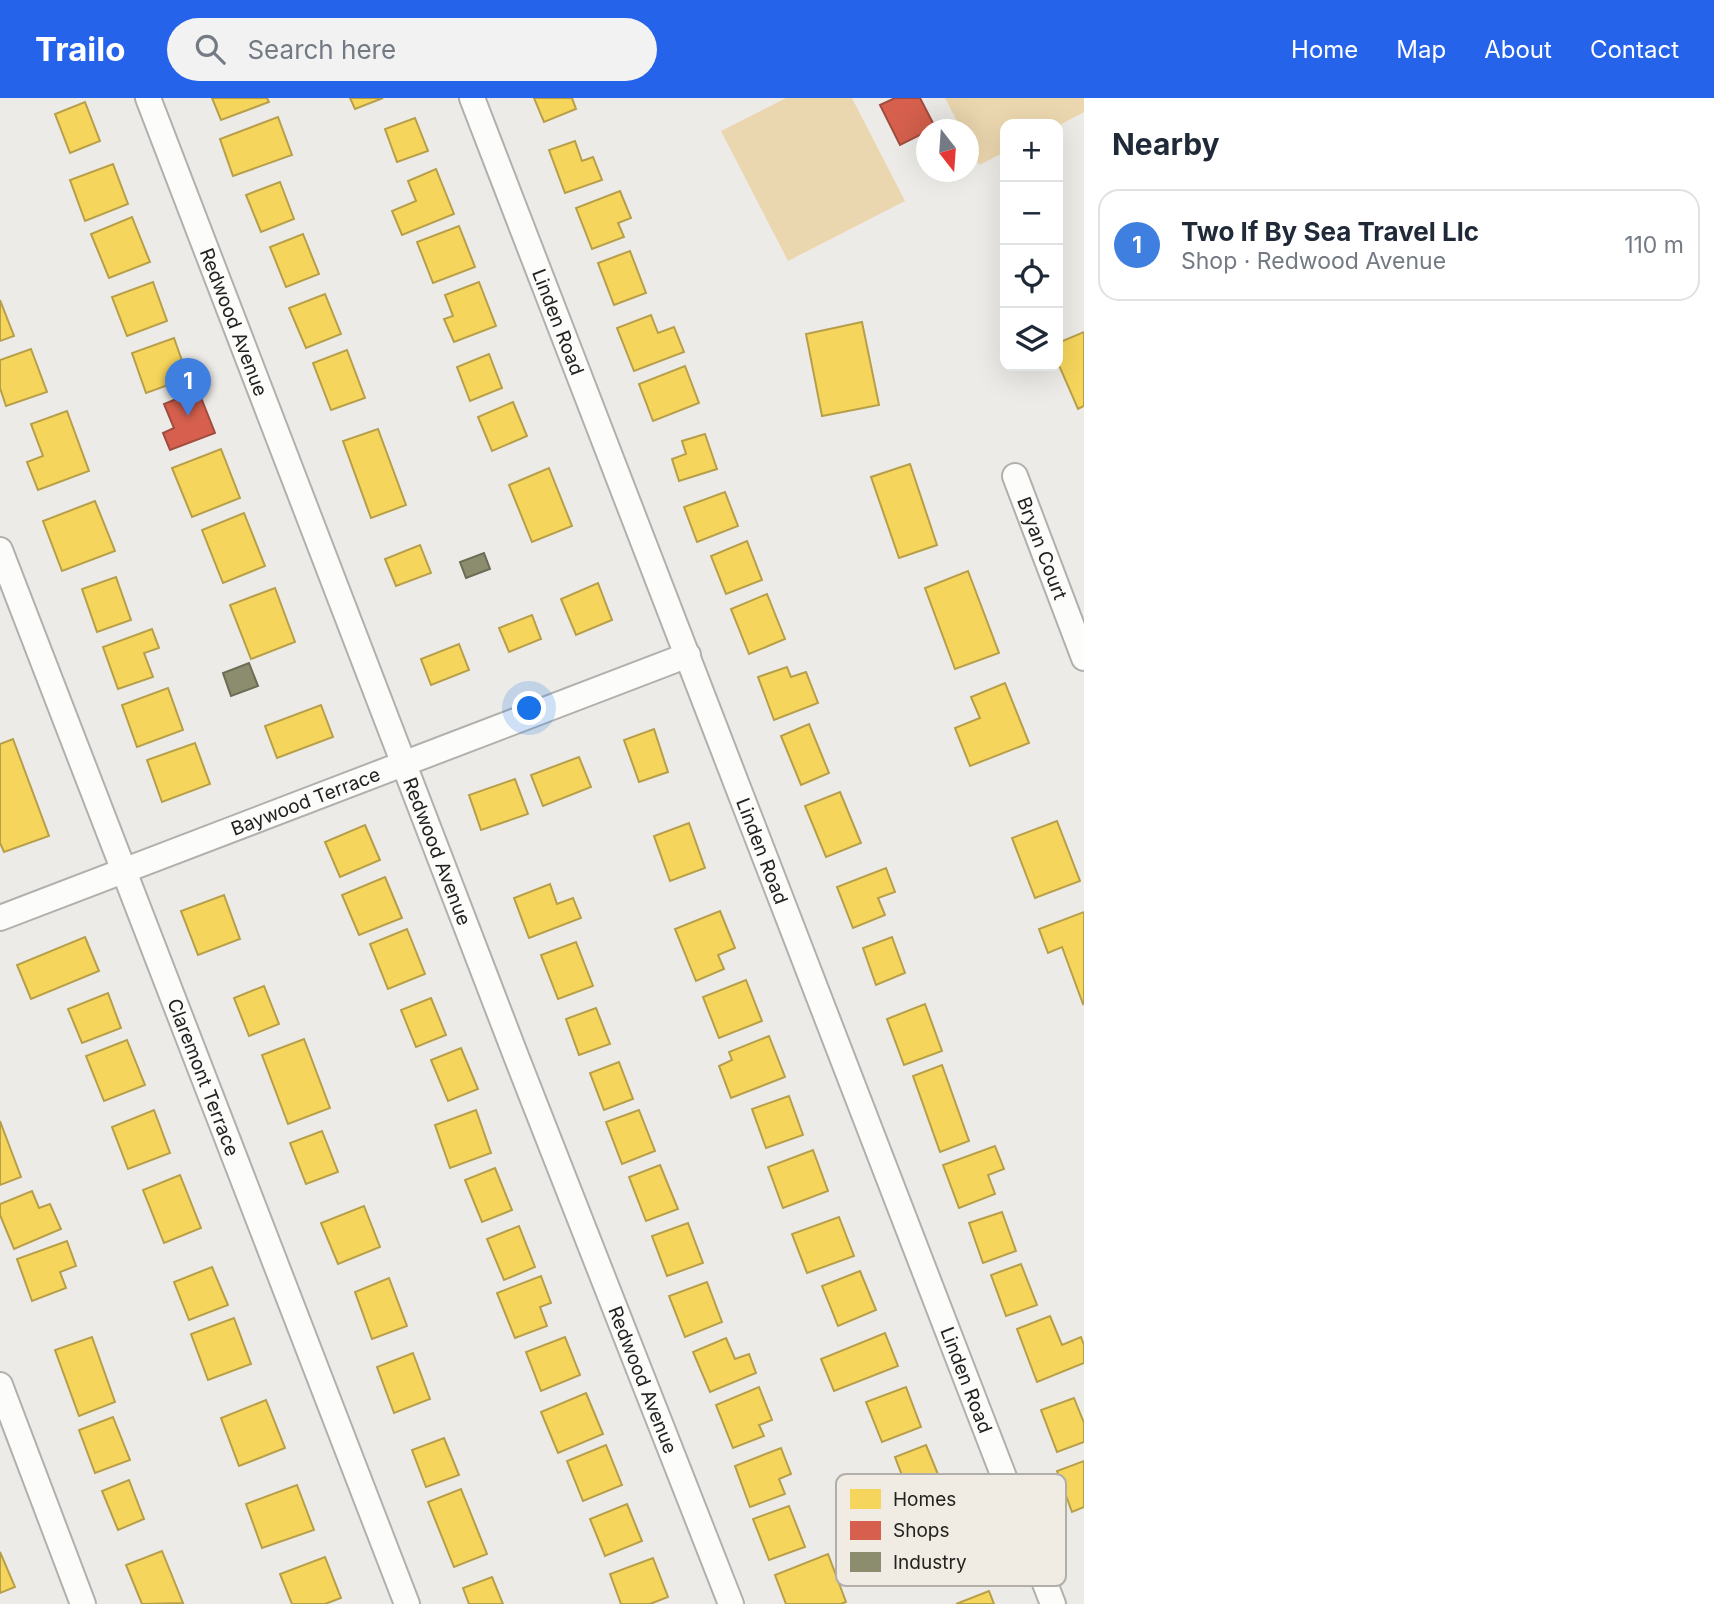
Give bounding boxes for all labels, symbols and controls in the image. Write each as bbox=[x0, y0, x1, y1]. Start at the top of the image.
search box bbox=[167, 18, 657, 81]
text: Trailo bbox=[35, 29, 125, 69]
icon: search bbox=[191, 30, 229, 68]
text: Search here bbox=[247, 34, 396, 65]
text: Home bbox=[1291, 35, 1358, 64]
text: Map bbox=[1396, 35, 1446, 64]
text: About bbox=[1484, 35, 1552, 64]
text: Contact bbox=[1590, 35, 1679, 64]
north arrow bbox=[916, 119, 979, 182]
map controls bbox=[1000, 119, 1063, 371]
button: + bbox=[1000, 119, 1063, 182]
text: Nearby bbox=[1112, 126, 1220, 162]
button: − bbox=[1000, 182, 1063, 245]
text: Two If By Sea Travel Llc bbox=[1181, 216, 1479, 247]
text: 1 bbox=[1132, 231, 1142, 259]
text: 110 m bbox=[1624, 231, 1684, 259]
street label: Redwood Avenue bbox=[195, 245, 273, 399]
button: locate bbox=[1000, 245, 1063, 308]
text: Shop · Redwood Avenue bbox=[1181, 247, 1446, 275]
street label: Linden Road bbox=[528, 266, 589, 378]
button: layers bbox=[1000, 308, 1063, 371]
pin: 1 bbox=[165, 358, 211, 416]
street label: Bryan Court bbox=[1012, 493, 1072, 603]
your location bbox=[512, 691, 546, 725]
street label: Baywood Terrace bbox=[228, 762, 383, 840]
street label: Redwood Avenue bbox=[399, 774, 476, 928]
street label: Linden Road bbox=[732, 795, 793, 907]
street label: Claremont Terrace bbox=[163, 995, 244, 1159]
street label: Redwood Avenue bbox=[604, 1303, 682, 1457]
street label: Linden Road bbox=[936, 1324, 997, 1436]
legend bbox=[836, 1474, 1066, 1586]
text: Homes bbox=[893, 1488, 956, 1511]
text: Shops bbox=[893, 1519, 949, 1542]
text: Industry bbox=[893, 1551, 967, 1574]

